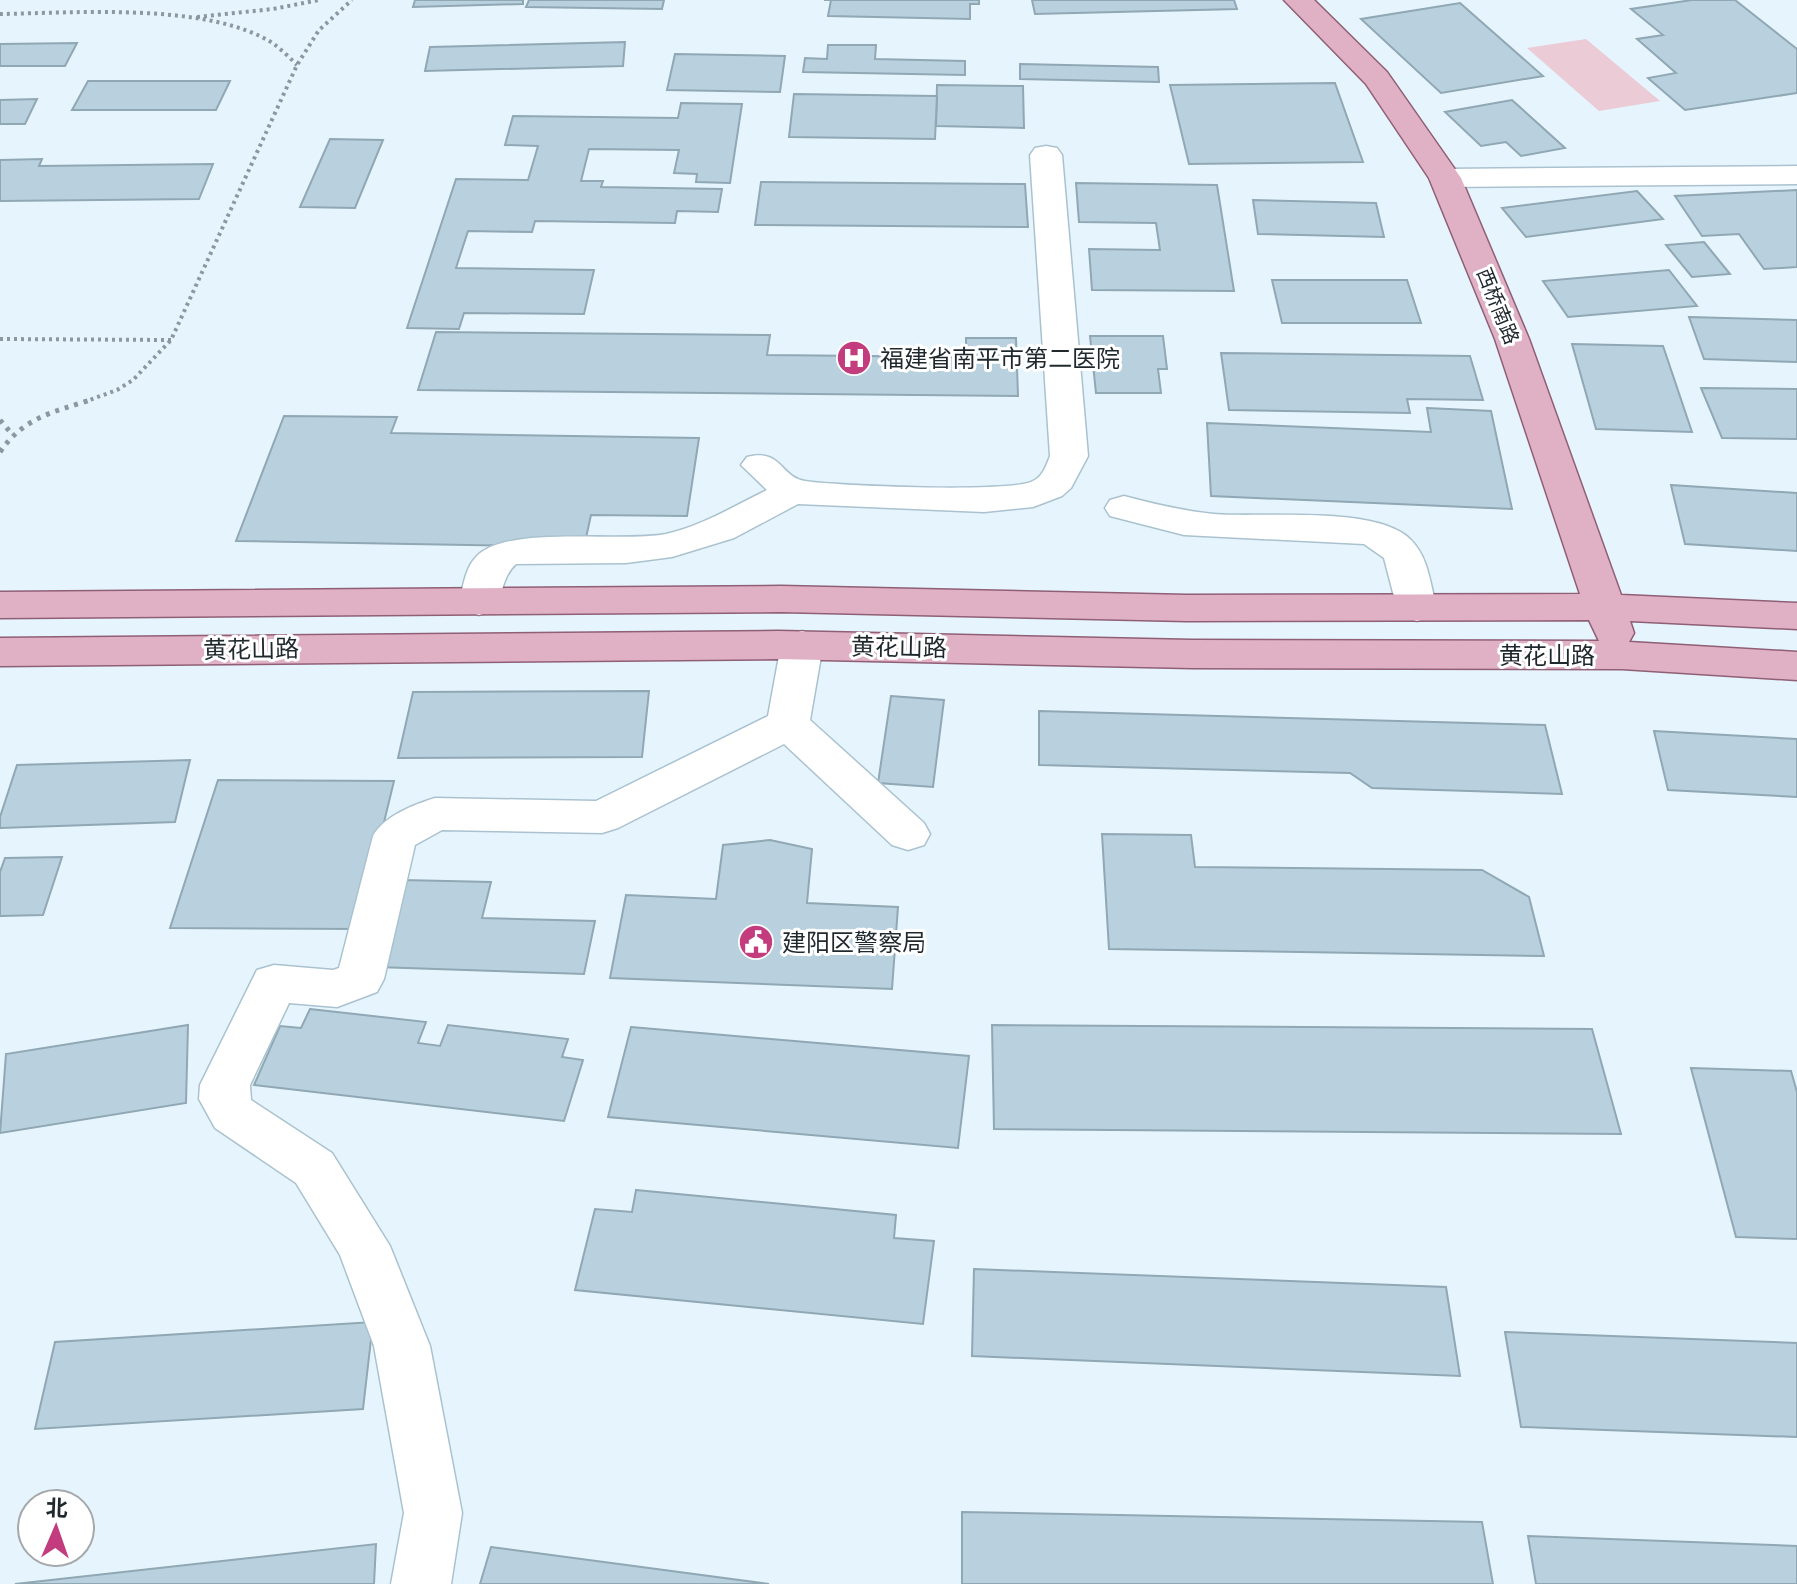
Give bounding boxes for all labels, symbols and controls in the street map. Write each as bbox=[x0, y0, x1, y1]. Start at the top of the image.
street label: 西桥南路 bbox=[1471, 264, 1525, 348]
hospital icon: 福建省南平市第二医院 bbox=[835, 339, 873, 377]
place label: 福建省南平市第二医院 bbox=[880, 343, 1120, 374]
street label: 黄花山路 bbox=[851, 631, 947, 663]
street label: 黄花山路 bbox=[203, 633, 299, 665]
street label: 黄花山路 bbox=[1499, 640, 1595, 671]
public building icon: 建阳区警察局 bbox=[737, 923, 775, 961]
place label: 建阳区警察局 bbox=[782, 927, 926, 958]
north arrow bbox=[16, 1488, 96, 1568]
text: 北 bbox=[45, 1494, 68, 1522]

